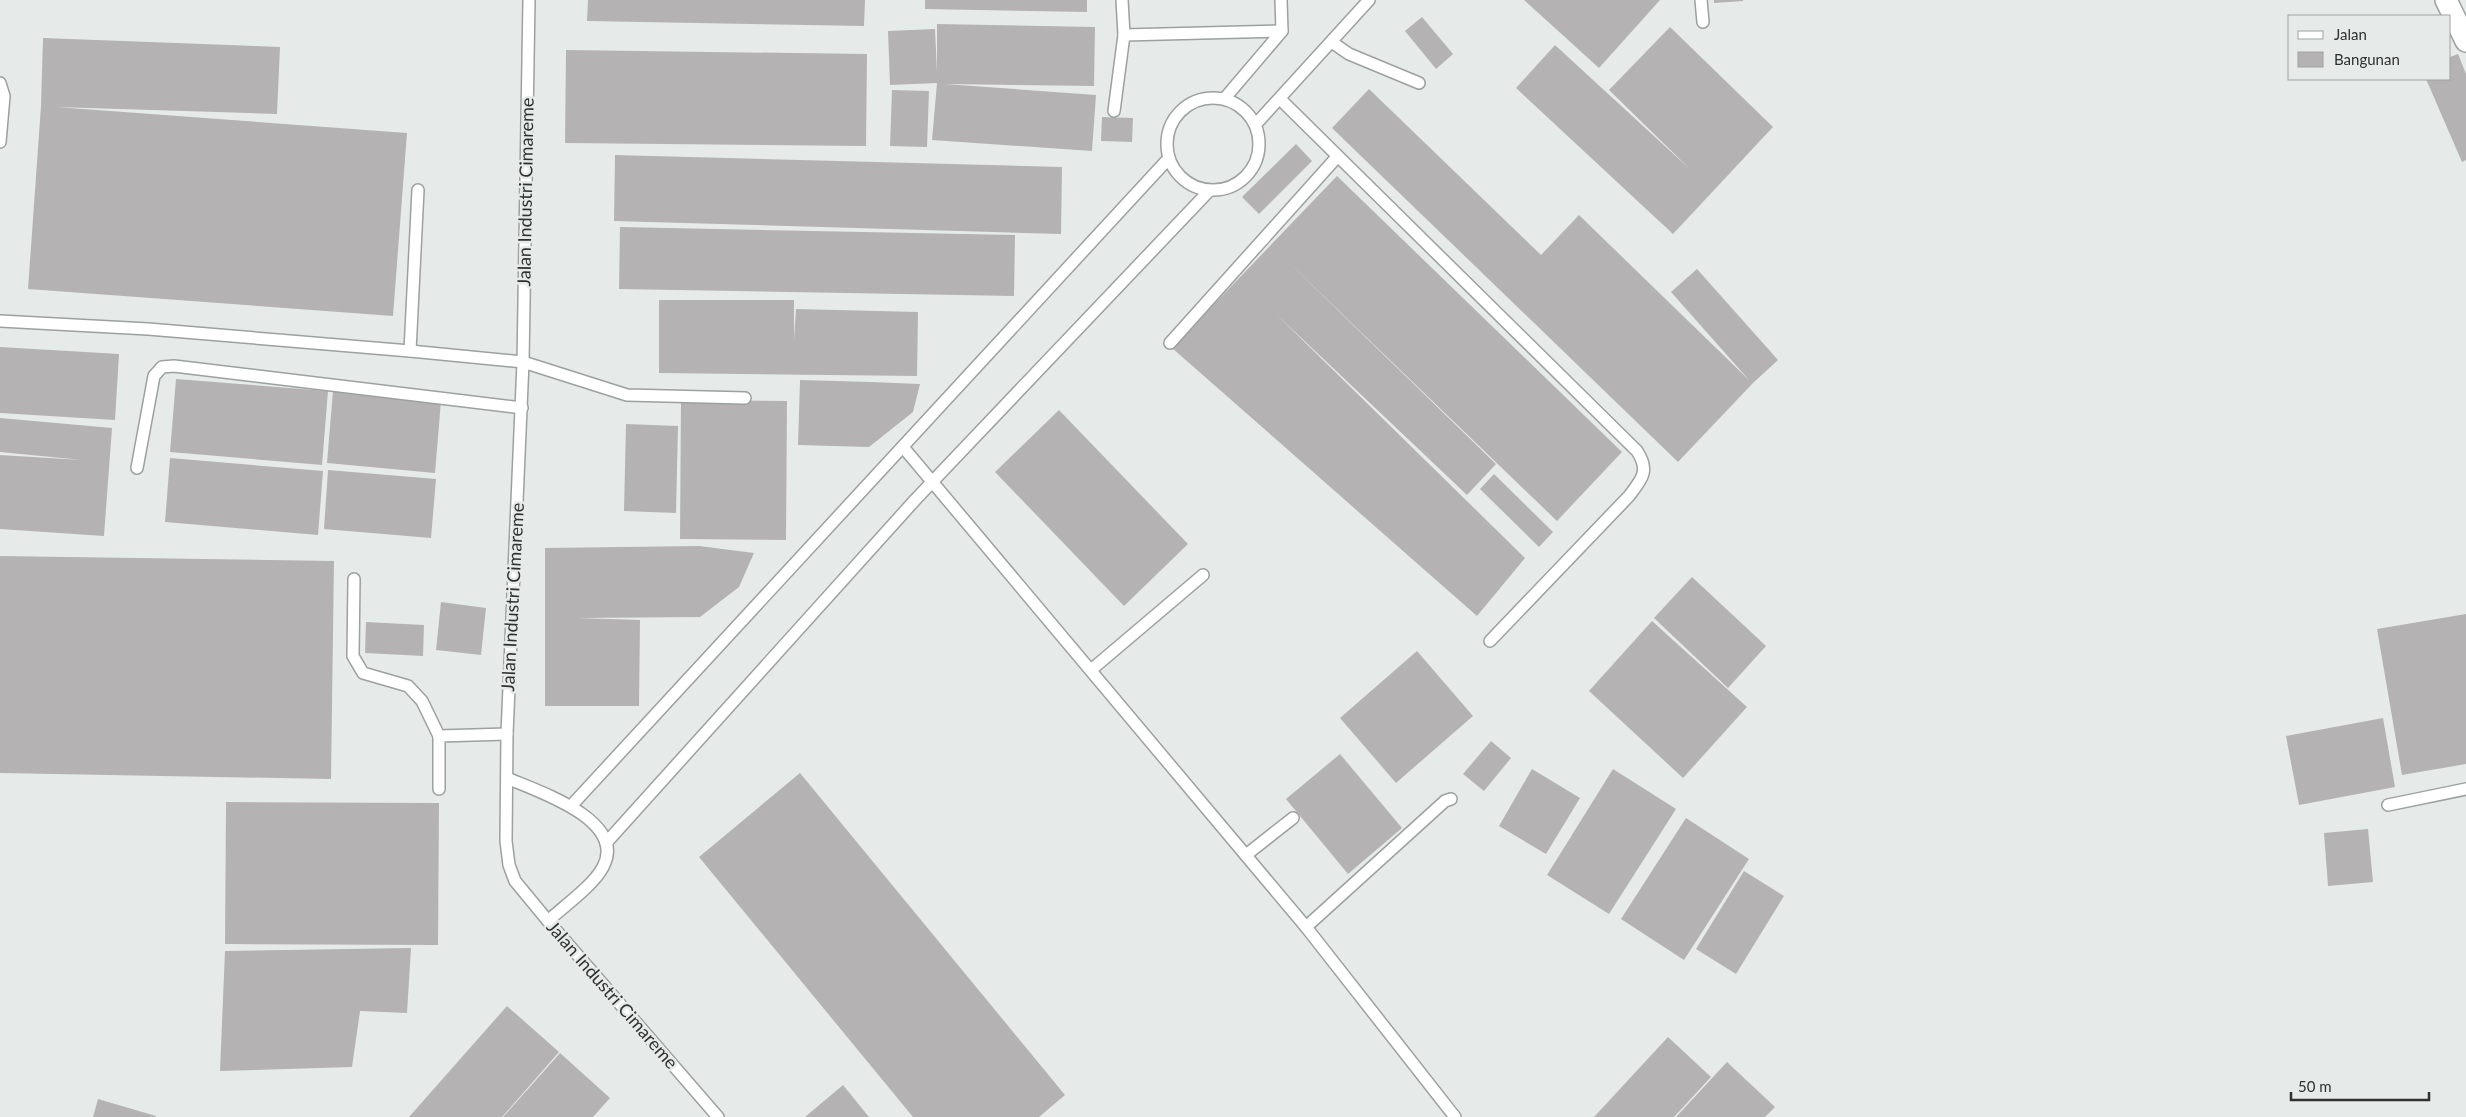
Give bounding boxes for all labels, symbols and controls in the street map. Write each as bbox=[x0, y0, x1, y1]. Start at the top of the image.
legend bbox=[2288, 15, 2451, 80]
text: Jalan bbox=[2334, 25, 2367, 43]
text: Bangunan bbox=[2334, 50, 2400, 68]
street label: Jalan Industri Cimareme bbox=[512, 97, 538, 287]
street label: Jalan Industri Cimareme bbox=[496, 502, 528, 692]
street label: Jalan Industri Cimareme bbox=[542, 916, 683, 1073]
scale bar bbox=[2291, 1070, 2428, 1102]
text: 50 m bbox=[2298, 1077, 2332, 1095]

